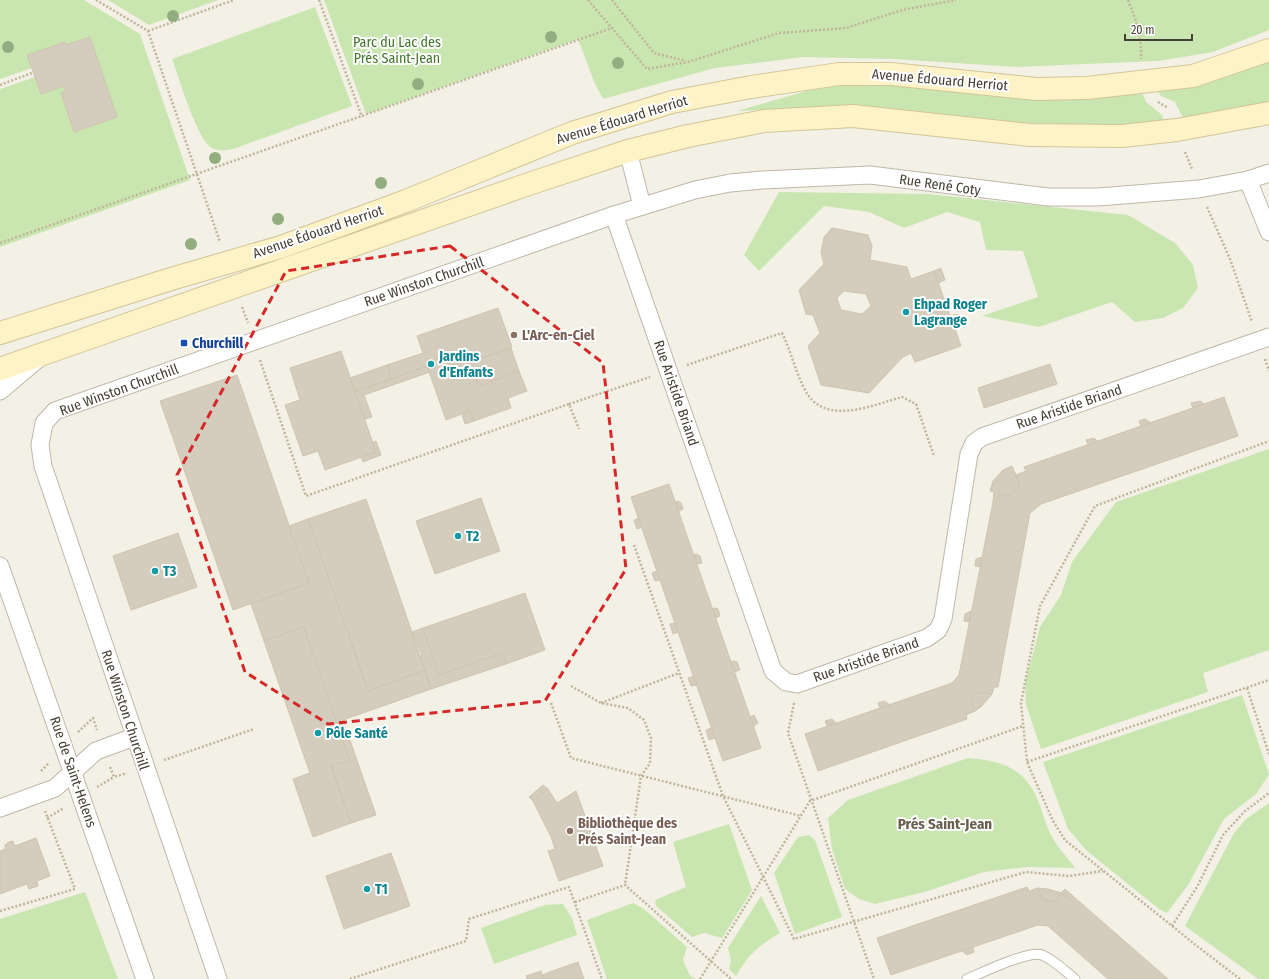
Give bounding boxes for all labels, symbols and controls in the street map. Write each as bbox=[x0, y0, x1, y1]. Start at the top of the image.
scale bar bbox=[1125, 16, 1192, 42]
text: 20 m bbox=[1131, 23, 1155, 37]
park label: Parc du Lac des Prés Saint-Jean bbox=[353, 34, 441, 67]
street label: Avenue Édouard Herriot bbox=[871, 65, 1009, 94]
street label: Avenue Édouard Herriot bbox=[554, 91, 690, 148]
street label: Rue René Coty bbox=[898, 171, 983, 199]
street label: Avenue Édouard Herriot bbox=[250, 201, 386, 262]
street label: Rue Winston Churchill bbox=[362, 253, 486, 310]
place label: Ehpad Roger Lagrange bbox=[914, 296, 988, 329]
marker: Ehpad Roger Lagrange bbox=[901, 307, 911, 317]
place label: L'Arc-en-Ciel bbox=[522, 327, 595, 344]
marker: L'Arc-en-Ciel bbox=[509, 330, 519, 340]
place label: Churchill bbox=[192, 335, 243, 352]
marker: Churchill bbox=[179, 338, 189, 348]
street label: Rue Aristide Briand bbox=[650, 338, 702, 448]
place label: Jardins d'Enfants bbox=[438, 348, 493, 381]
marker: Jardins d'Enfants bbox=[426, 359, 436, 369]
street label: Rue Winston Churchill bbox=[57, 360, 181, 419]
street label: Rue Aristide Briand bbox=[1014, 381, 1124, 433]
place label: T2 bbox=[466, 528, 480, 545]
marker: T2 bbox=[453, 531, 463, 541]
place label: T3 bbox=[163, 563, 177, 580]
marker: T3 bbox=[150, 566, 160, 576]
street label: Rue Aristide Briand bbox=[811, 634, 921, 686]
street label: Rue Winston Churchill bbox=[98, 648, 153, 773]
street label: Rue de Saint-Helens bbox=[46, 714, 100, 830]
place label: Pôle Santé bbox=[326, 725, 388, 742]
marker: Pôle Santé bbox=[313, 728, 323, 738]
place label: Bibliothèque des Prés Saint-Jean bbox=[578, 815, 677, 848]
district label: Prés Saint-Jean bbox=[898, 815, 992, 833]
marker: Bibliothèque des Prés Saint-Jean bbox=[565, 826, 575, 836]
place label: T1 bbox=[375, 881, 388, 898]
marker: T1 bbox=[362, 884, 372, 894]

